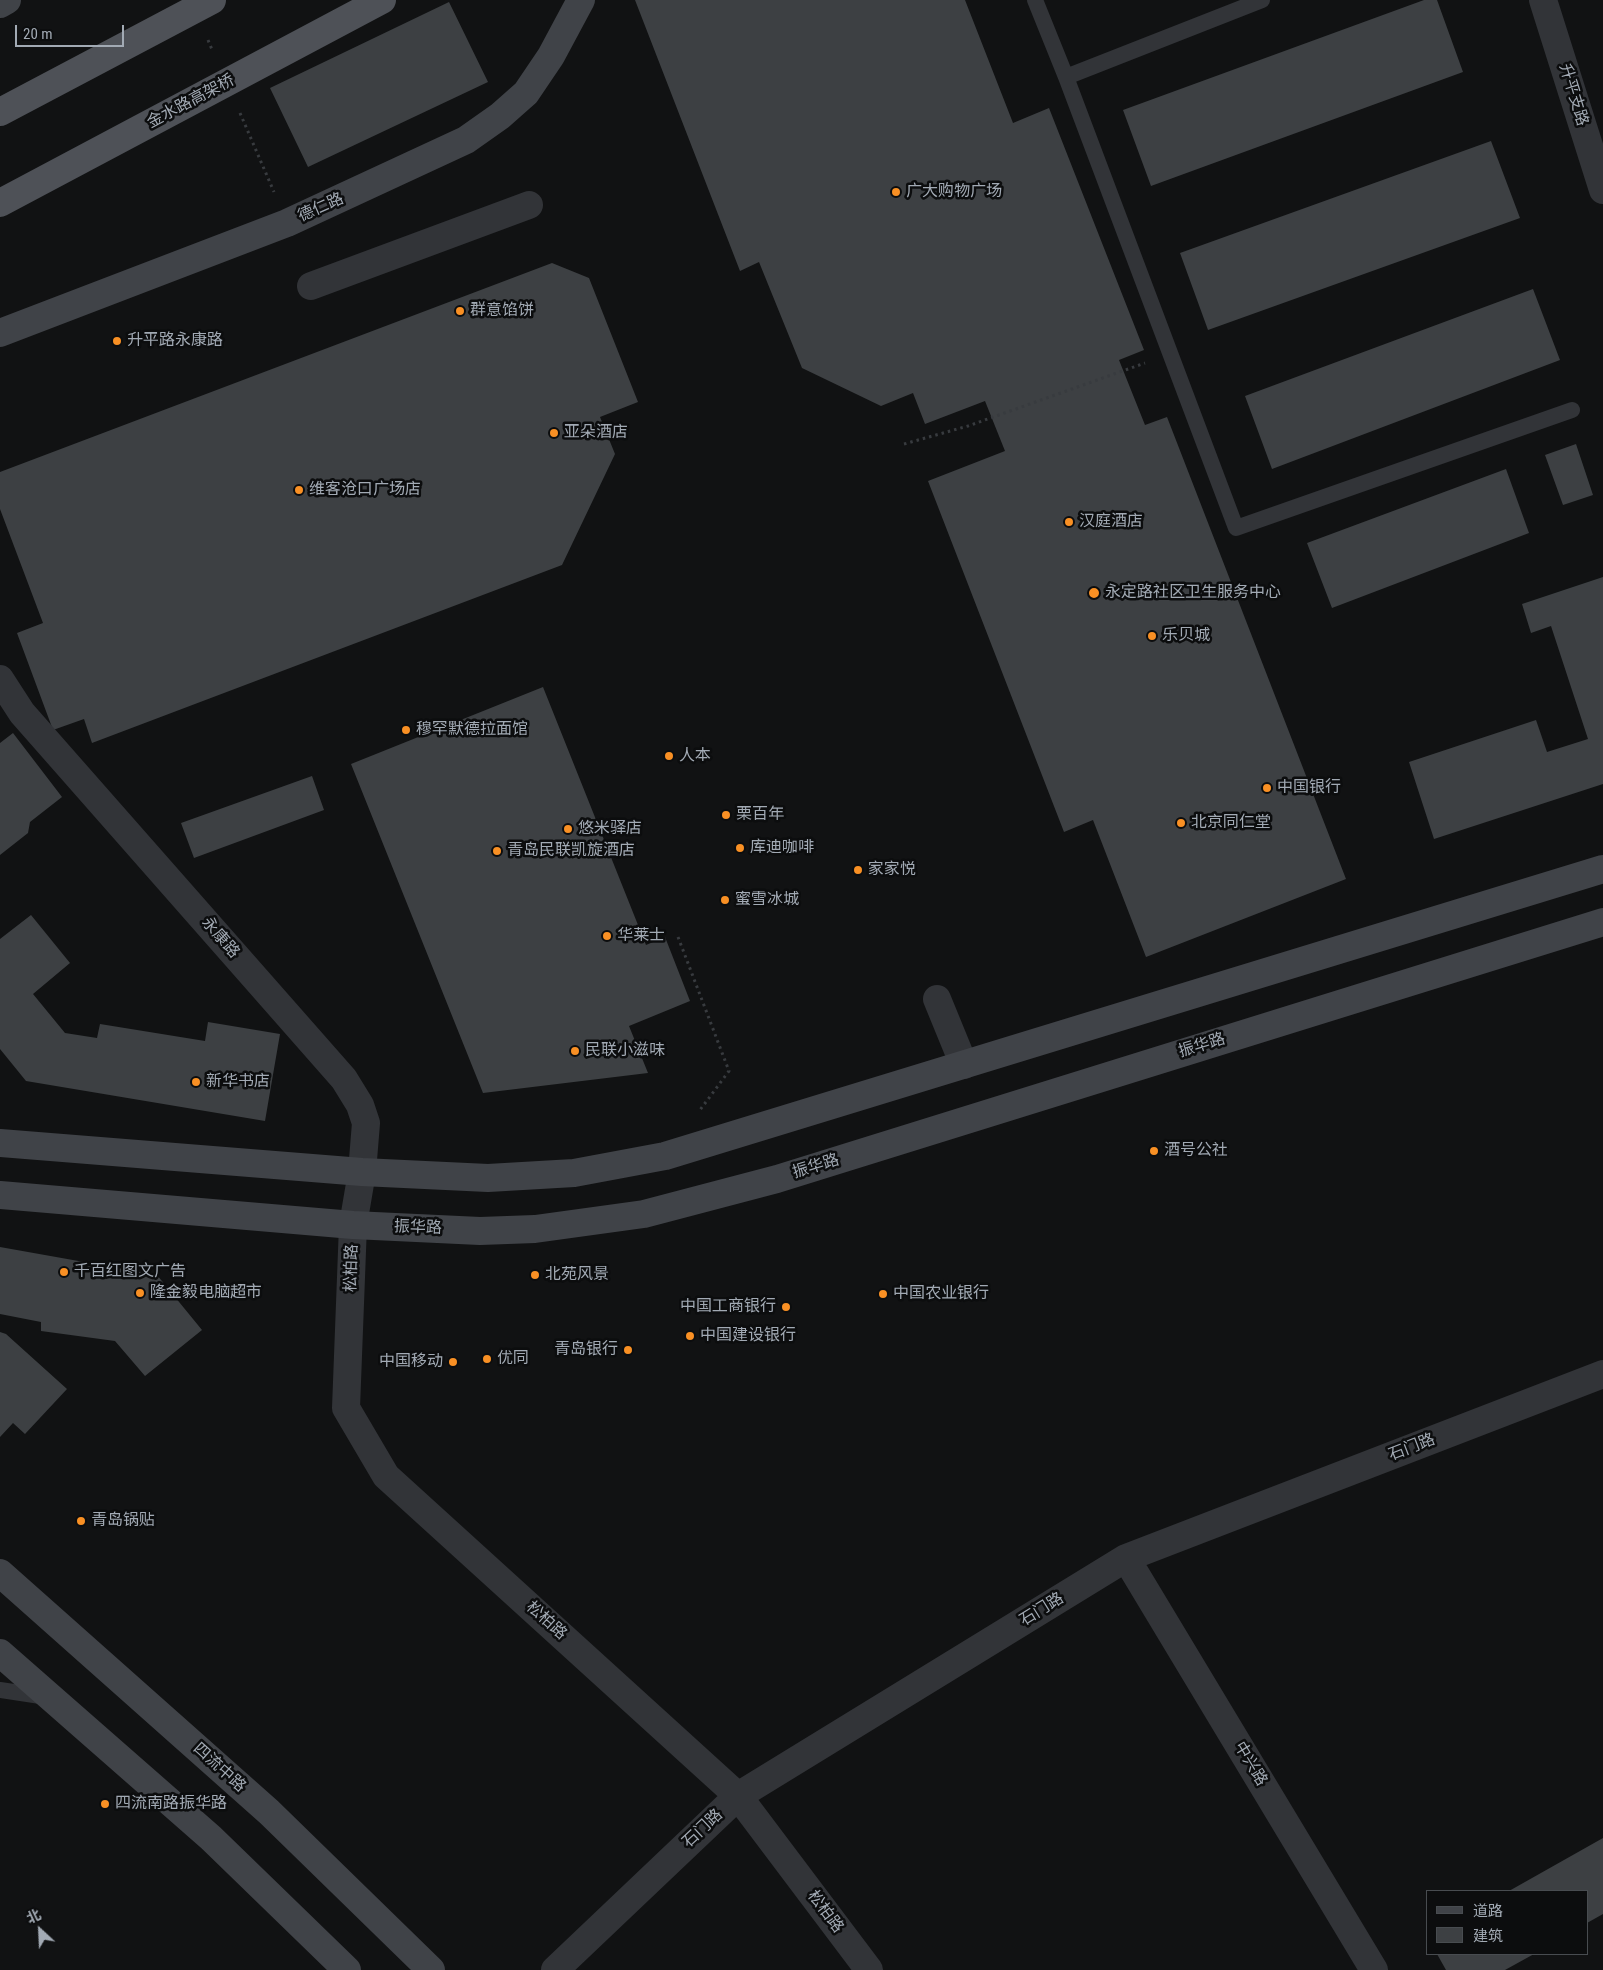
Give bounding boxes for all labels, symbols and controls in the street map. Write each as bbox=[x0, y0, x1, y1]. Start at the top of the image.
scale bar bbox=[18, 15, 126, 47]
text: 20 m bbox=[23, 25, 53, 43]
street label: 升平支路 bbox=[1554, 62, 1592, 128]
street label: 金水路高架桥 bbox=[144, 71, 238, 133]
place label: 广大购物广场 bbox=[906, 182, 1002, 202]
marker: 广大购物广场 bbox=[890, 186, 902, 198]
street label: 德仁路 bbox=[295, 189, 347, 227]
place label: 群意馅饼 bbox=[470, 301, 534, 321]
marker: 群意馅饼 bbox=[454, 305, 466, 317]
place label: 升平路永康路 bbox=[127, 331, 223, 351]
marker: 升平路永康路 bbox=[111, 335, 123, 347]
place label: 亚朵酒店 bbox=[564, 423, 628, 443]
marker: 亚朵酒店 bbox=[548, 427, 560, 439]
place label: 维客沧口广场店 bbox=[309, 480, 421, 500]
marker: 维客沧口广场店 bbox=[293, 484, 305, 496]
place label: 汉庭酒店 bbox=[1079, 512, 1143, 532]
marker: 汉庭酒店 bbox=[1063, 516, 1075, 528]
place label: 永定路社区卫生服务中心 bbox=[1105, 583, 1281, 603]
marker: 永定路社区卫生服务中心 bbox=[1087, 586, 1101, 600]
place label: 乐贝城 bbox=[1162, 626, 1210, 646]
marker: 乐贝城 bbox=[1146, 630, 1158, 642]
place label: 穆罕默德拉面馆 bbox=[416, 720, 528, 740]
marker: 穆罕默德拉面馆 bbox=[400, 724, 412, 736]
place label: 人本 bbox=[679, 746, 711, 766]
marker: 人本 bbox=[663, 750, 675, 762]
place label: 中国银行 bbox=[1277, 778, 1341, 798]
marker: 中国银行 bbox=[1261, 782, 1273, 794]
place label: 栗百年 bbox=[736, 805, 784, 825]
marker: 栗百年 bbox=[720, 809, 732, 821]
place label: 北京同仁堂 bbox=[1191, 813, 1271, 833]
marker: 北京同仁堂 bbox=[1175, 817, 1187, 829]
place label: 悠米驿店 bbox=[578, 819, 642, 839]
marker: 悠米驿店 bbox=[562, 823, 574, 835]
place label: 库迪咖啡 bbox=[750, 838, 814, 858]
place label: 青岛民联凯旋酒店 bbox=[507, 841, 635, 861]
marker: 库迪咖啡 bbox=[734, 842, 746, 854]
marker: 青岛民联凯旋酒店 bbox=[491, 845, 503, 857]
place label: 家家悦 bbox=[868, 860, 916, 880]
marker: 家家悦 bbox=[852, 864, 864, 876]
place label: 蜜雪冰城 bbox=[735, 890, 799, 910]
marker: 蜜雪冰城 bbox=[719, 894, 731, 906]
street label: 永康路 bbox=[197, 914, 243, 962]
place label: 华莱士 bbox=[617, 926, 665, 946]
marker: 华莱士 bbox=[601, 930, 613, 942]
street label: 振华路 bbox=[1176, 1030, 1228, 1062]
place label: 民联小滋味 bbox=[585, 1041, 665, 1061]
marker: 民联小滋味 bbox=[569, 1045, 581, 1057]
place label: 新华书店 bbox=[206, 1072, 270, 1092]
marker: 新华书店 bbox=[190, 1076, 202, 1088]
place label: 酒号公社 bbox=[1164, 1141, 1228, 1161]
marker: 酒号公社 bbox=[1148, 1145, 1160, 1157]
street label: 振华路 bbox=[790, 1151, 842, 1183]
street label: 振华路 bbox=[394, 1218, 442, 1238]
street label: 松柏路 bbox=[342, 1244, 362, 1292]
place label: 千百红图文广告 bbox=[74, 1262, 186, 1282]
place label: 北苑风景 bbox=[545, 1265, 609, 1285]
marker: 千百红图文广告 bbox=[58, 1266, 70, 1278]
marker: 北苑风景 bbox=[529, 1269, 541, 1281]
place label: 隆金毅电脑超市 bbox=[150, 1283, 262, 1303]
place label: 中国农业银行 bbox=[893, 1284, 989, 1304]
marker: 隆金毅电脑超市 bbox=[134, 1287, 146, 1299]
marker: 中国农业银行 bbox=[877, 1288, 889, 1300]
place label: 中国工商银行 bbox=[680, 1297, 776, 1317]
marker: 中国工商银行 bbox=[780, 1301, 792, 1313]
place label: 中国建设银行 bbox=[700, 1326, 796, 1346]
marker: 中国建设银行 bbox=[684, 1330, 696, 1342]
place label: 青岛银行 bbox=[554, 1340, 618, 1360]
marker: 青岛银行 bbox=[622, 1344, 634, 1356]
place label: 优同 bbox=[497, 1349, 529, 1369]
place label: 中国移动 bbox=[379, 1352, 443, 1372]
marker: 优同 bbox=[481, 1353, 493, 1365]
marker: 中国移动 bbox=[447, 1356, 459, 1368]
street label: 石门路 bbox=[1386, 1430, 1438, 1466]
place label: 青岛锅贴 bbox=[91, 1511, 155, 1531]
marker: 青岛锅贴 bbox=[75, 1515, 87, 1527]
street label: 石门路 bbox=[1017, 1589, 1067, 1631]
street label: 松柏路 bbox=[522, 1598, 570, 1644]
street label: 中兴路 bbox=[1229, 1738, 1271, 1790]
street label: 四流中路 bbox=[189, 1739, 249, 1797]
place label: 四流南路振华路 bbox=[115, 1794, 227, 1814]
marker: 四流南路振华路 bbox=[99, 1798, 111, 1810]
street label: 石门路 bbox=[679, 1806, 727, 1852]
street label: 松柏路 bbox=[803, 1887, 847, 1937]
legend bbox=[1426, 1890, 1588, 1955]
text: 道路 bbox=[1473, 1902, 1503, 1920]
north arrow bbox=[15, 1905, 65, 1955]
text: 北 bbox=[24, 1906, 43, 1927]
text: 建筑 bbox=[1473, 1927, 1503, 1945]

